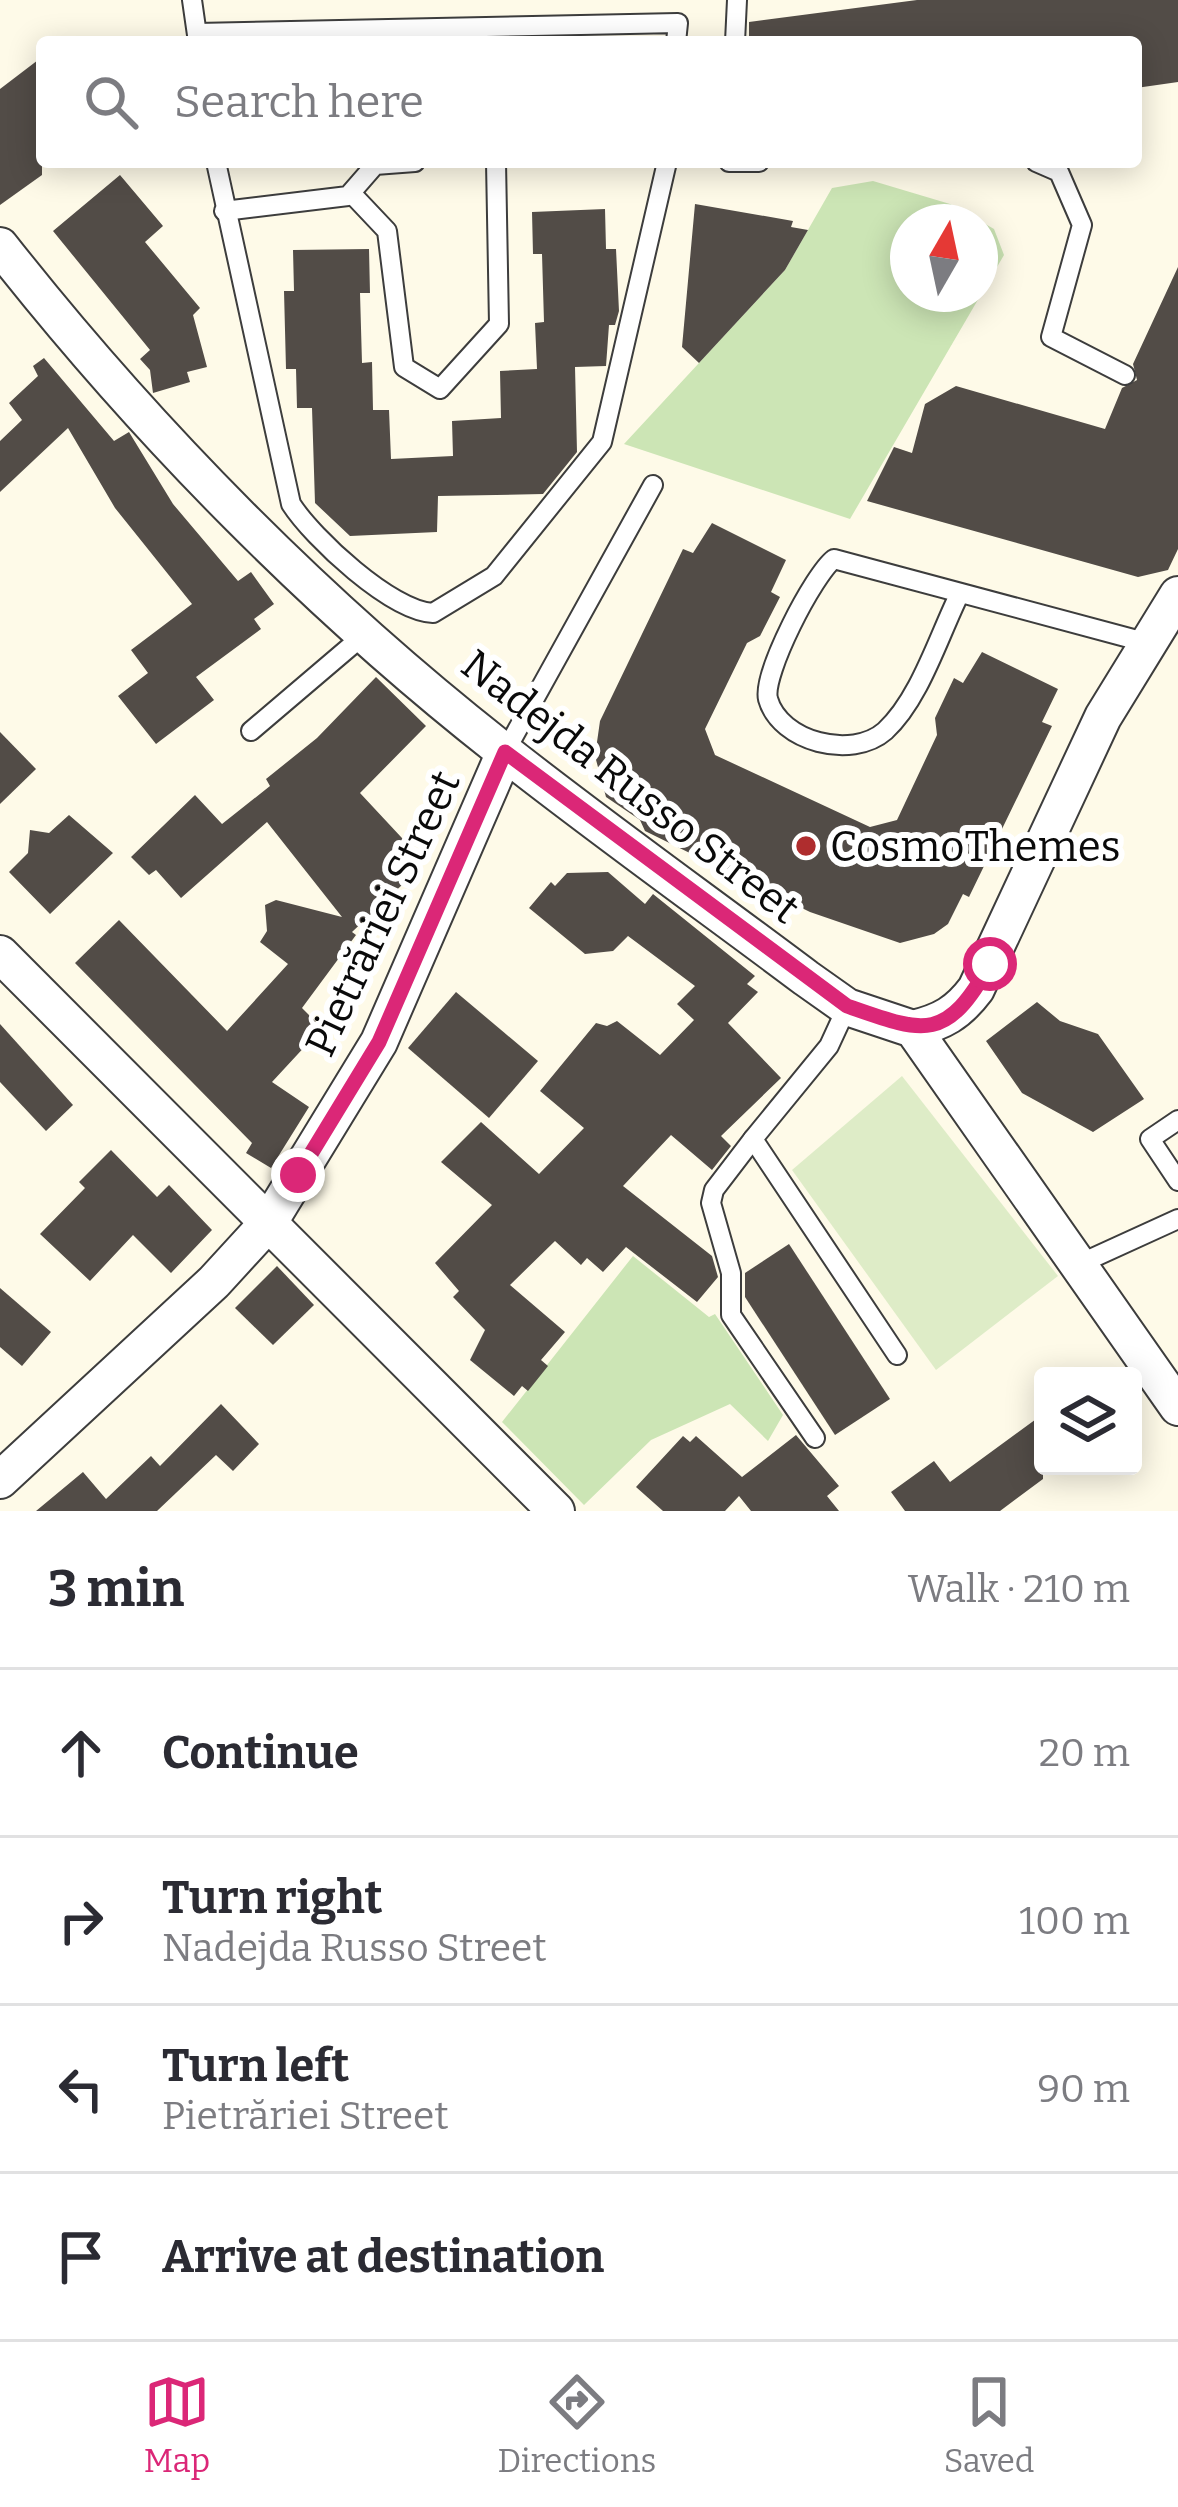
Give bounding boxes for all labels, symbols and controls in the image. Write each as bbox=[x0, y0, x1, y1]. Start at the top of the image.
search box bbox=[36, 36, 1142, 168]
icon: search bbox=[78, 69, 144, 135]
text: Search here bbox=[174, 75, 424, 129]
north arrow bbox=[890, 204, 998, 312]
street label: Nadejda Russo Street bbox=[452, 640, 809, 934]
street label: Pietrăriei Street bbox=[295, 763, 471, 1064]
place label: CosmoThemes bbox=[830, 822, 1121, 872]
marker: CosmoThemes bbox=[793, 833, 819, 859]
route start bbox=[963, 937, 1017, 991]
route end bbox=[271, 1148, 325, 1202]
map controls bbox=[1034, 1367, 1142, 1475]
button: layers bbox=[1034, 1367, 1142, 1475]
text: 3 min bbox=[48, 1558, 184, 1620]
text: Walk · 210 m bbox=[908, 1566, 1130, 1612]
icon: ahead bbox=[48, 1720, 114, 1786]
text: Continue bbox=[162, 1726, 359, 1780]
text: 20 m bbox=[1039, 1730, 1130, 1776]
text: Turn right bbox=[162, 1871, 382, 1925]
icon: right bbox=[48, 1888, 114, 1954]
text: 100 m bbox=[1019, 1898, 1130, 1944]
text: Nadejda Russo Street bbox=[162, 1925, 547, 1971]
text: Turn left bbox=[162, 2039, 349, 2093]
icon: left bbox=[48, 2056, 114, 2122]
text: 90 m bbox=[1037, 2066, 1130, 2112]
text: Pietrăriei Street bbox=[162, 2093, 449, 2139]
icon: arrive bbox=[48, 2224, 114, 2290]
text: Arrive at destination bbox=[162, 2230, 604, 2284]
tab: Map bbox=[144, 2369, 210, 2481]
tab: Directions bbox=[498, 2369, 656, 2481]
tab: Saved bbox=[944, 2369, 1034, 2481]

